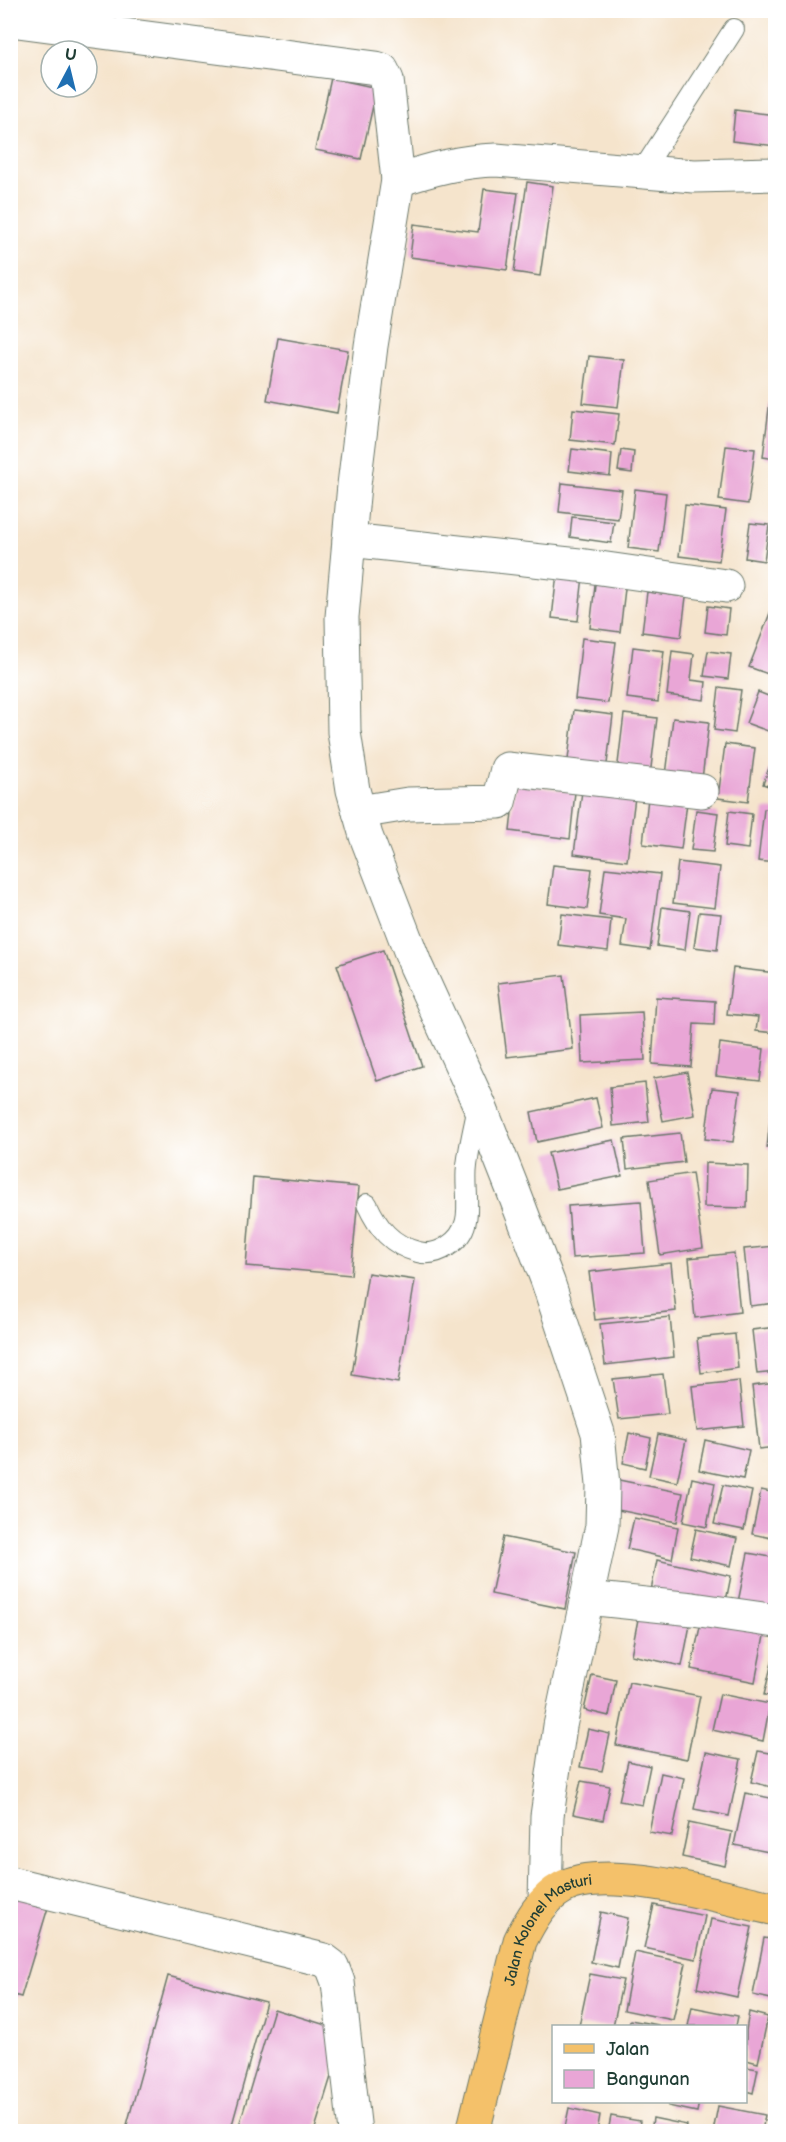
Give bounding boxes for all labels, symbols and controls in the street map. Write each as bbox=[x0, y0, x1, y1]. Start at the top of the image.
north arrow bbox=[39, 39, 99, 99]
text: U bbox=[64, 45, 77, 66]
street label: Jalan Kolonel Masturi bbox=[500, 1871, 593, 1988]
legend bbox=[552, 2025, 747, 2103]
text: Jalan bbox=[606, 2039, 649, 2060]
text: Bangunan bbox=[606, 2069, 690, 2090]

